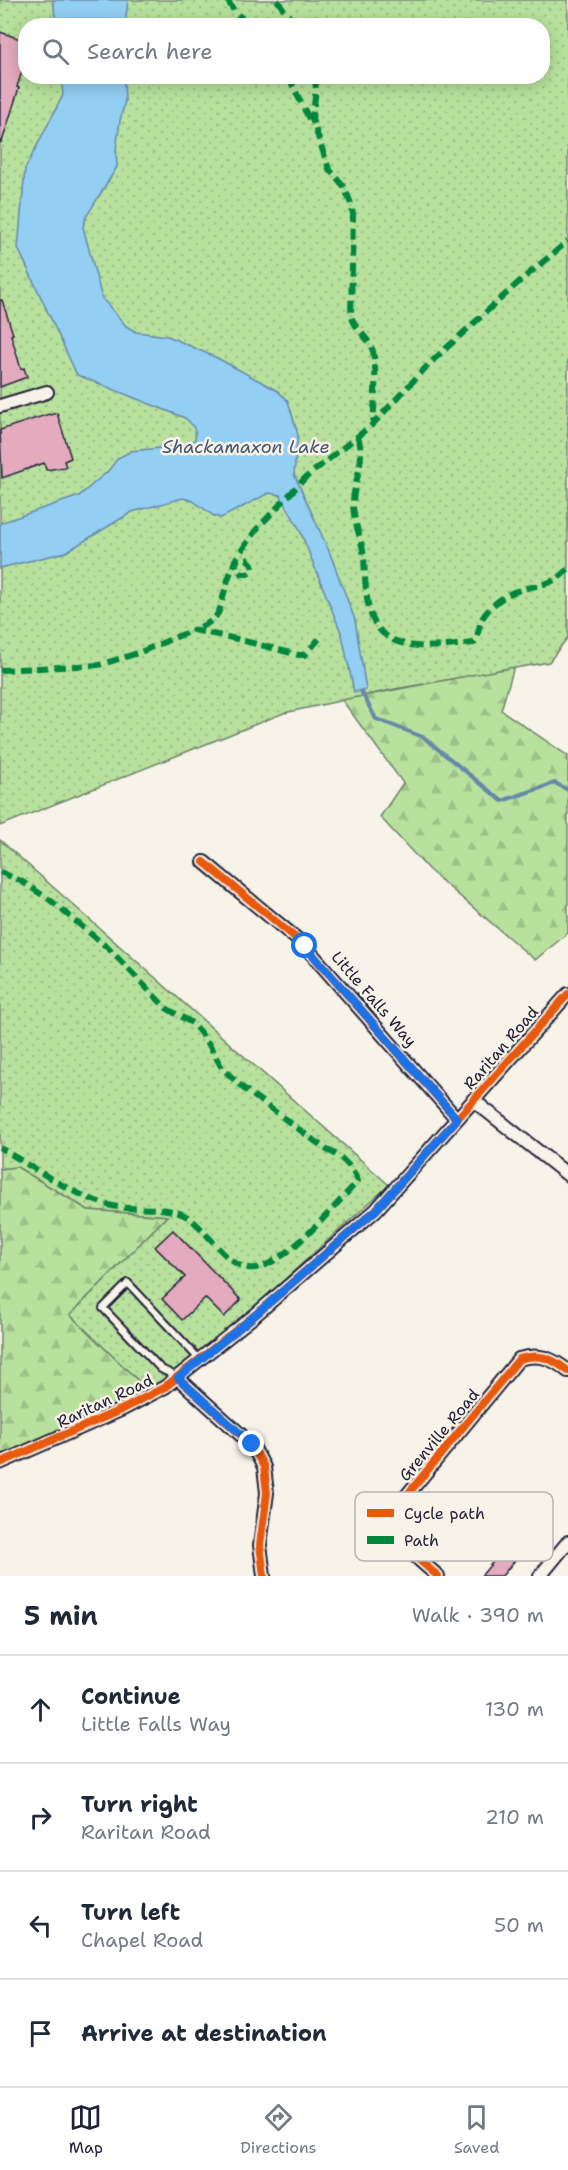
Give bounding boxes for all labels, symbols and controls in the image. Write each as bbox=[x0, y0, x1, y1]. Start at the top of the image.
search box bbox=[18, 18, 550, 84]
icon: search bbox=[39, 35, 72, 68]
text: Search here bbox=[87, 37, 213, 66]
water label: Shackamaxon Lake bbox=[162, 435, 330, 459]
route start bbox=[291, 932, 317, 958]
street label: Little Falls Way bbox=[327, 947, 421, 1051]
street label: Raritan Road bbox=[459, 1002, 543, 1094]
street label: Raritan Road bbox=[54, 1370, 156, 1432]
street label: Grenville Road bbox=[394, 1384, 484, 1486]
route end bbox=[238, 1430, 264, 1456]
legend bbox=[355, 1492, 553, 1561]
text: Cycle path bbox=[404, 1503, 485, 1524]
text: Path bbox=[404, 1530, 439, 1551]
text: 5 min bbox=[24, 1598, 98, 1633]
text: Walk · 390 m bbox=[412, 1602, 544, 1628]
text: Continue bbox=[81, 1682, 181, 1711]
icon: ahead bbox=[24, 1693, 57, 1726]
text: 130 m bbox=[485, 1696, 544, 1722]
text: Little Falls Way bbox=[81, 1711, 231, 1737]
text: Turn right bbox=[81, 1790, 198, 1819]
icon: right bbox=[24, 1801, 57, 1834]
text: 210 m bbox=[485, 1804, 544, 1830]
text: Raritan Road bbox=[81, 1819, 211, 1845]
text: Turn left bbox=[81, 1898, 180, 1927]
icon: left bbox=[24, 1909, 57, 1942]
text: 50 m bbox=[494, 1912, 544, 1938]
text: Chapel Road bbox=[81, 1927, 203, 1953]
icon: arrive bbox=[24, 2017, 57, 2050]
text: Arrive at destination bbox=[81, 2019, 327, 2048]
tab: Map bbox=[69, 2101, 103, 2158]
tab: Directions bbox=[240, 2101, 317, 2158]
tab: Saved bbox=[454, 2101, 499, 2158]

